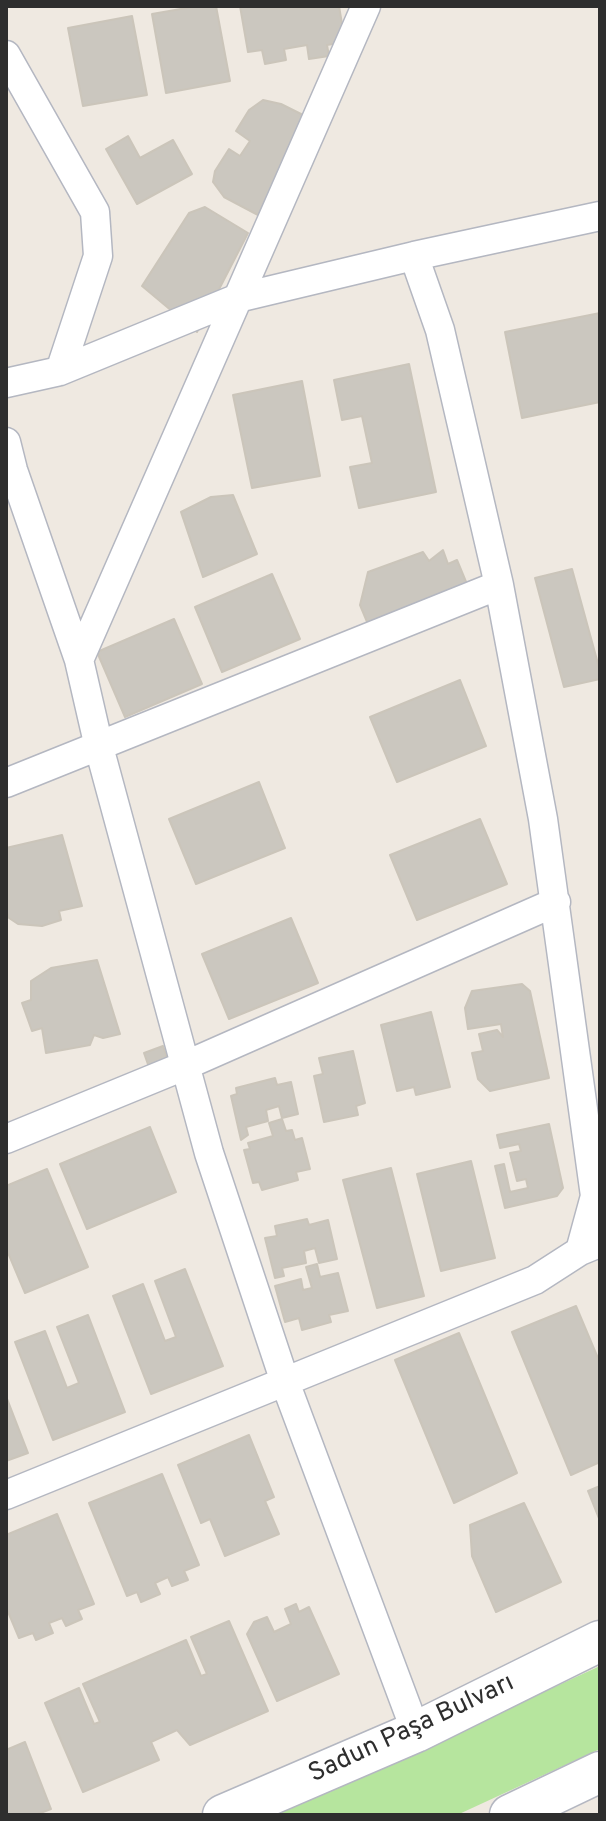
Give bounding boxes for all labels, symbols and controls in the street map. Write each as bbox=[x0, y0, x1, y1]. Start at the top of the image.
street label: Sadun Paşa Bulvarı bbox=[304, 1669, 520, 1791]

